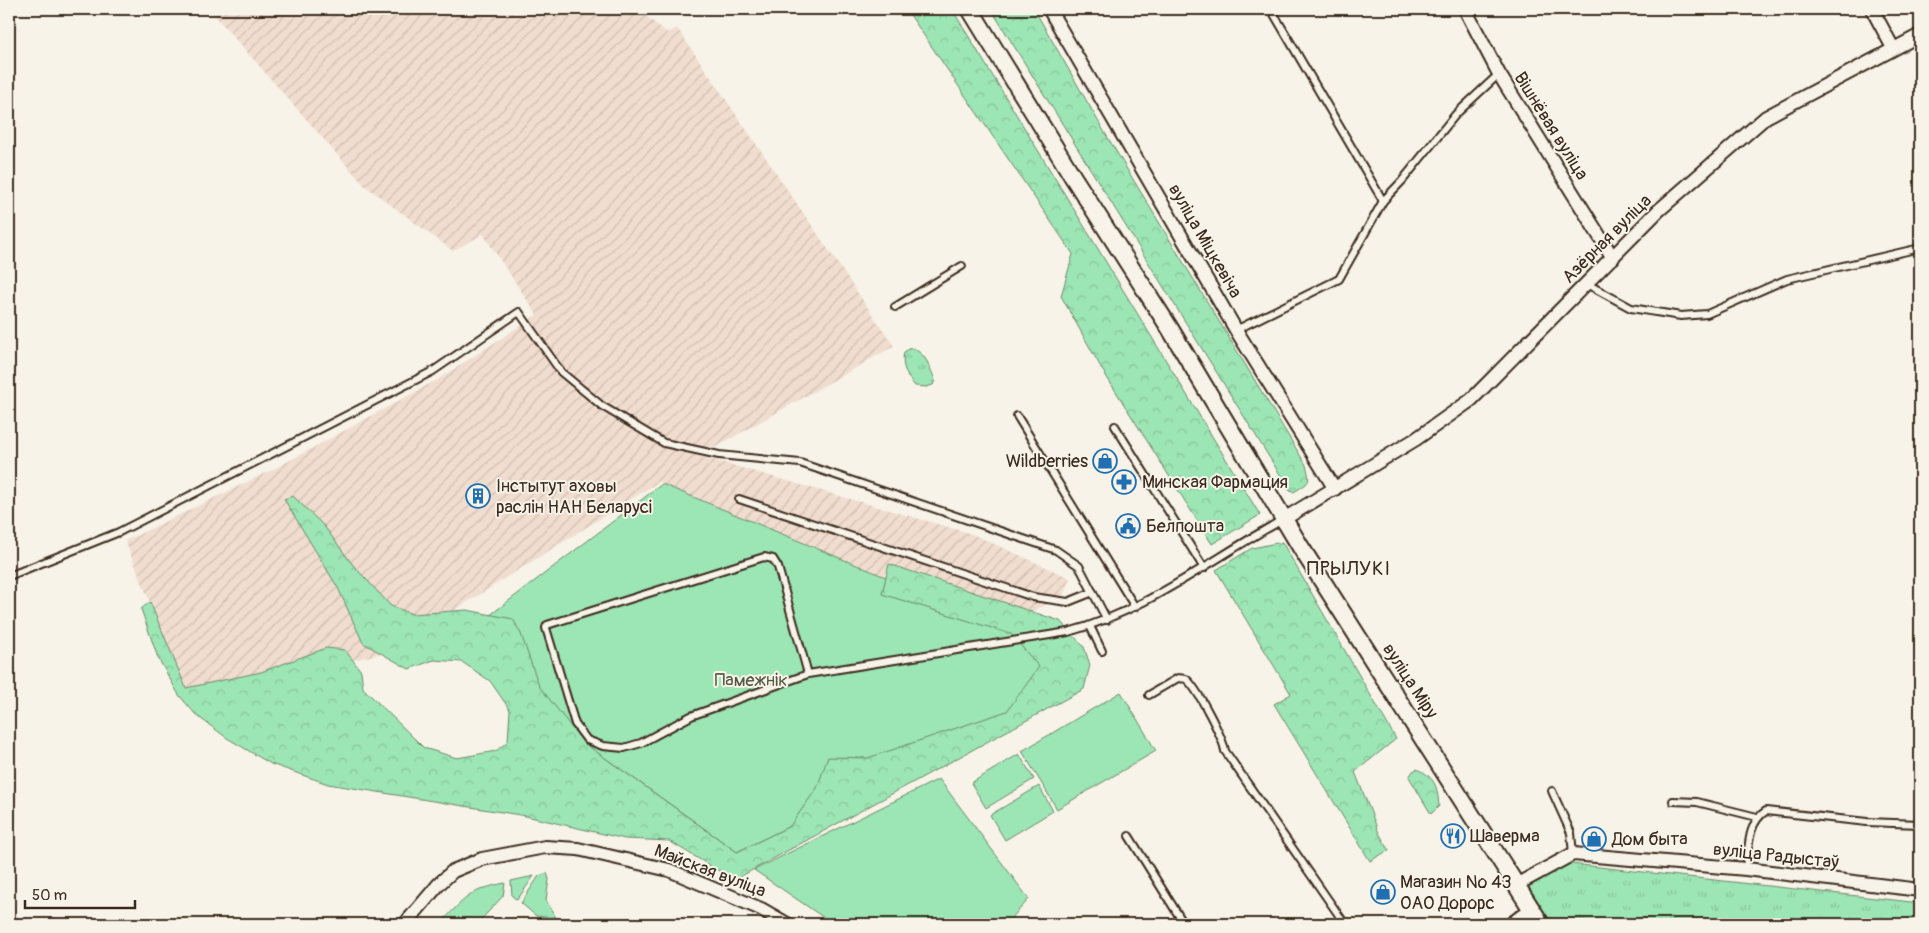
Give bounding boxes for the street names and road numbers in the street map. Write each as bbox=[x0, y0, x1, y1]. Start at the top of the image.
street label: Вішнёвая вуліца bbox=[1509, 68, 1593, 184]
street label: вуліца Міцкевіча bbox=[1163, 180, 1247, 302]
street label: Азёрная вуліца bbox=[1557, 189, 1657, 289]
street label: вуліца Міру bbox=[1377, 639, 1443, 723]
street label: вуліца Радыстаў bbox=[1712, 838, 1840, 874]
street label: Майская вуліца bbox=[651, 839, 769, 903]

